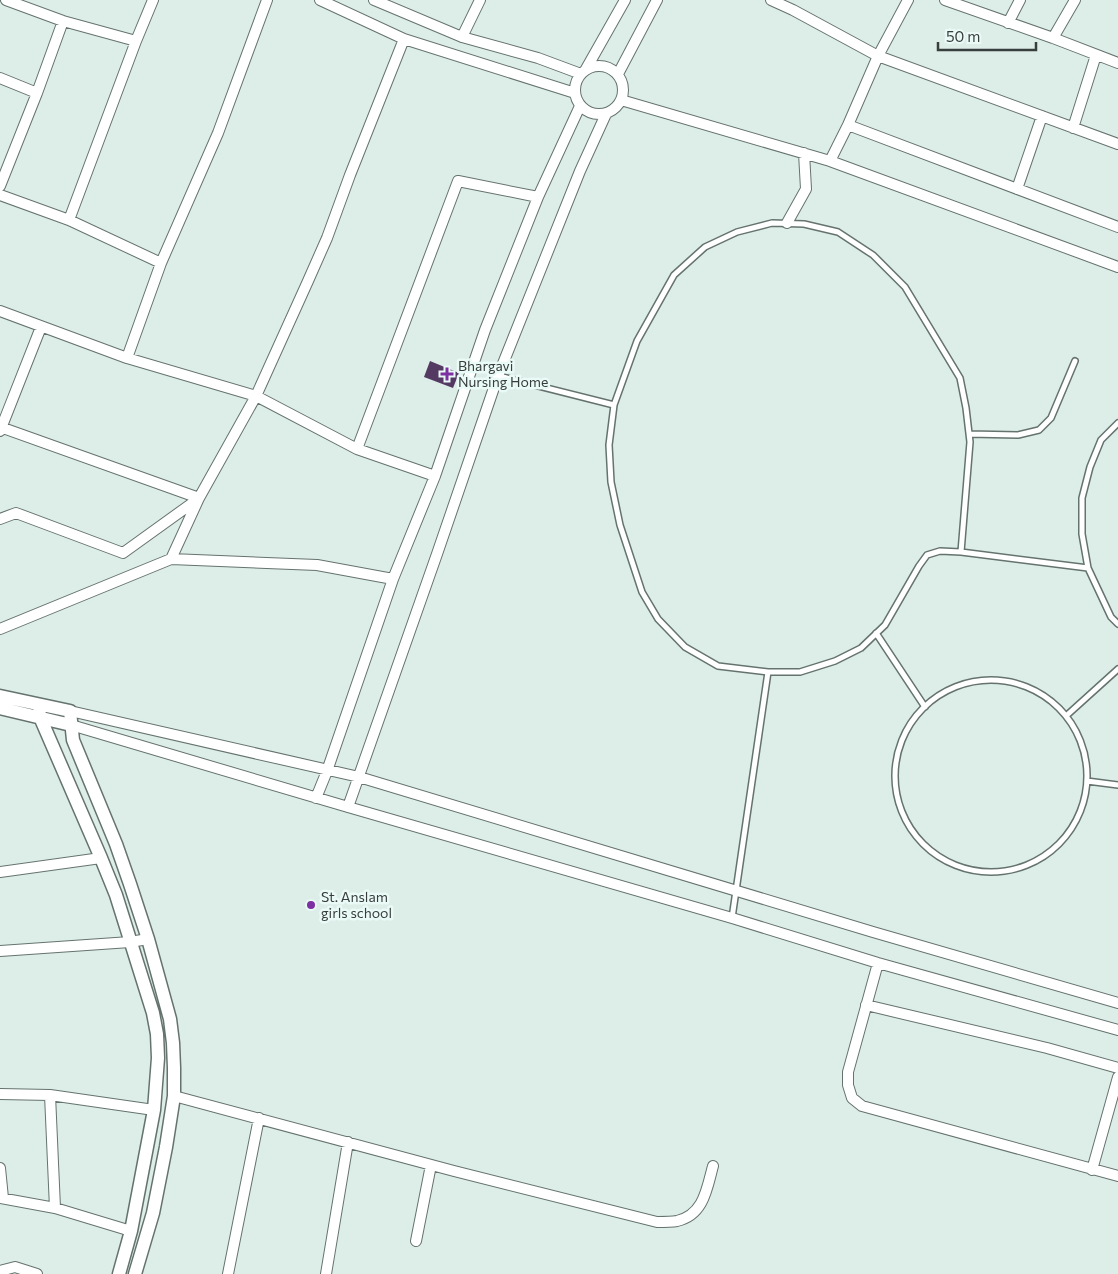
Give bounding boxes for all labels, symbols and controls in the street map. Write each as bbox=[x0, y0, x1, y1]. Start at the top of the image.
scale bar bbox=[938, 20, 1036, 52]
text: 50 m bbox=[946, 27, 980, 45]
place label: Bhargavi Nursing Home bbox=[458, 357, 548, 390]
marker: Bhargavi Nursing Home bbox=[440, 367, 454, 381]
place label: St. Anslam girls school bbox=[321, 888, 392, 921]
marker: St. Anslam girls school bbox=[305, 899, 317, 911]

